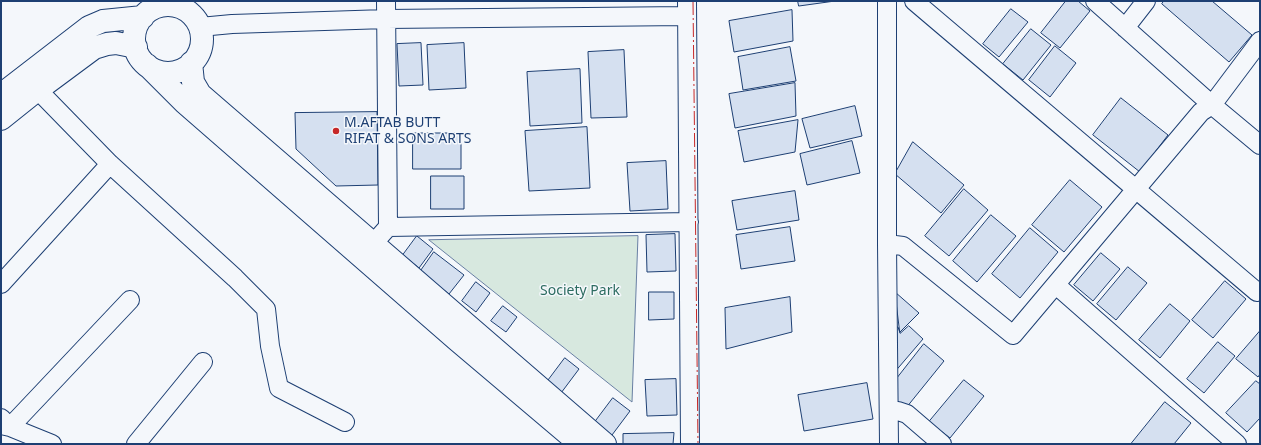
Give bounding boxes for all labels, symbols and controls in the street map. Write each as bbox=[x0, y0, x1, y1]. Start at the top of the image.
place label: M.AFTAB BUTT RIFAT & SONS ARTS bbox=[344, 115, 471, 148]
marker: M.AFTAB BUTT RIFAT & SONS ARTS bbox=[331, 126, 341, 136]
park label: Society Park bbox=[540, 283, 620, 299]

